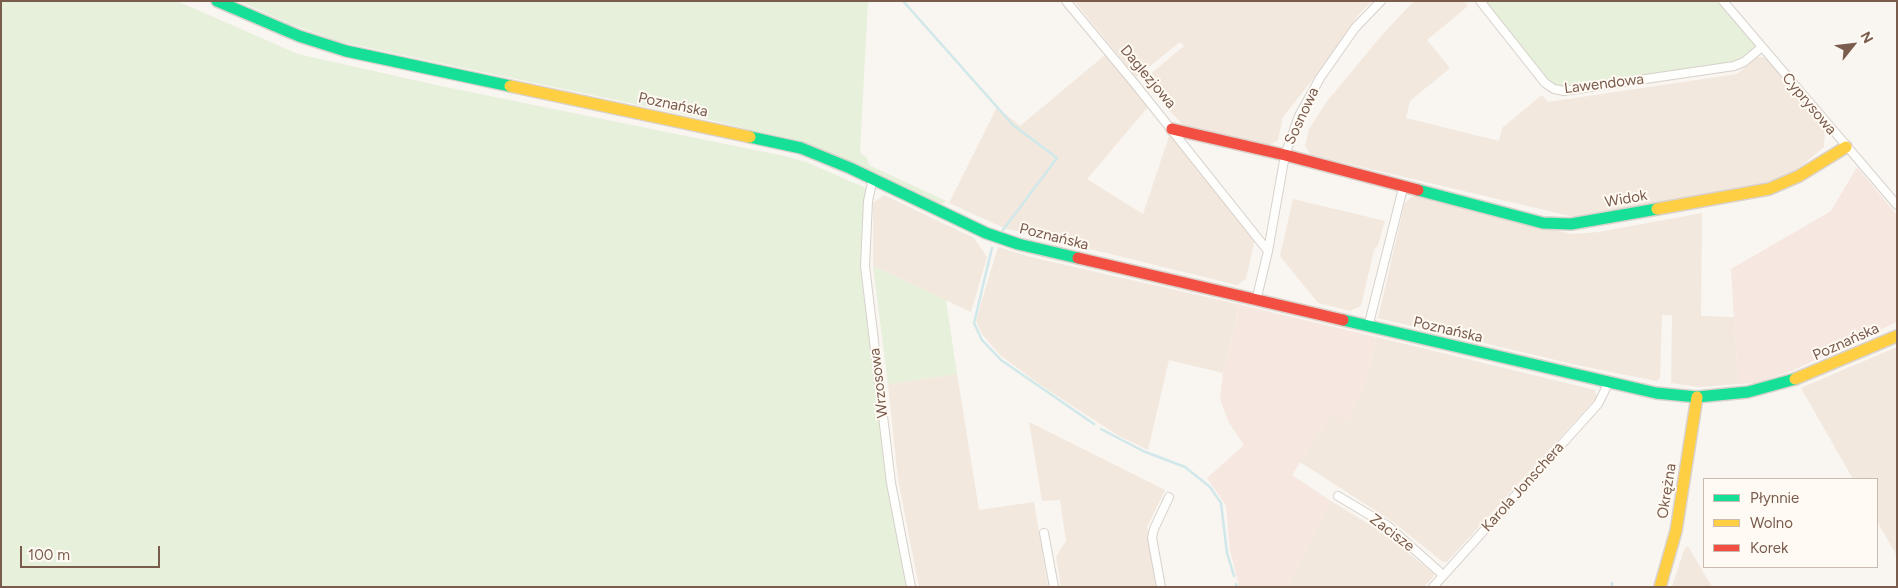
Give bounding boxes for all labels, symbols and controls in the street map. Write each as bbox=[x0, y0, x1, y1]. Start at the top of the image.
north arrow bbox=[1828, 20, 1878, 70]
text: N bbox=[1856, 29, 1877, 46]
street label: Daglezjowa bbox=[1116, 42, 1180, 112]
street label: Cyprysowa bbox=[1778, 69, 1840, 139]
street label: Lawendowa bbox=[1563, 70, 1645, 98]
street label: Sosnowa bbox=[1281, 85, 1323, 147]
street label: Poznańska bbox=[637, 89, 709, 121]
street label: Widok bbox=[1603, 186, 1649, 212]
street label: Poznańska bbox=[1018, 220, 1090, 254]
street label: Poznańska bbox=[1412, 313, 1484, 347]
street label: Poznańska bbox=[1810, 319, 1882, 365]
street label: Wrzosowa bbox=[866, 347, 892, 419]
street label: Karola Jonschera bbox=[1478, 439, 1568, 535]
street label: Okrężna bbox=[1654, 462, 1680, 520]
legend bbox=[1703, 478, 1878, 568]
text: Płynnie bbox=[1750, 489, 1799, 507]
street label: Zacisze bbox=[1366, 510, 1418, 556]
text: Wolno bbox=[1750, 514, 1793, 532]
scale bar bbox=[22, 536, 162, 568]
text: Korek bbox=[1750, 539, 1788, 557]
text: 100 m bbox=[28, 546, 70, 564]

